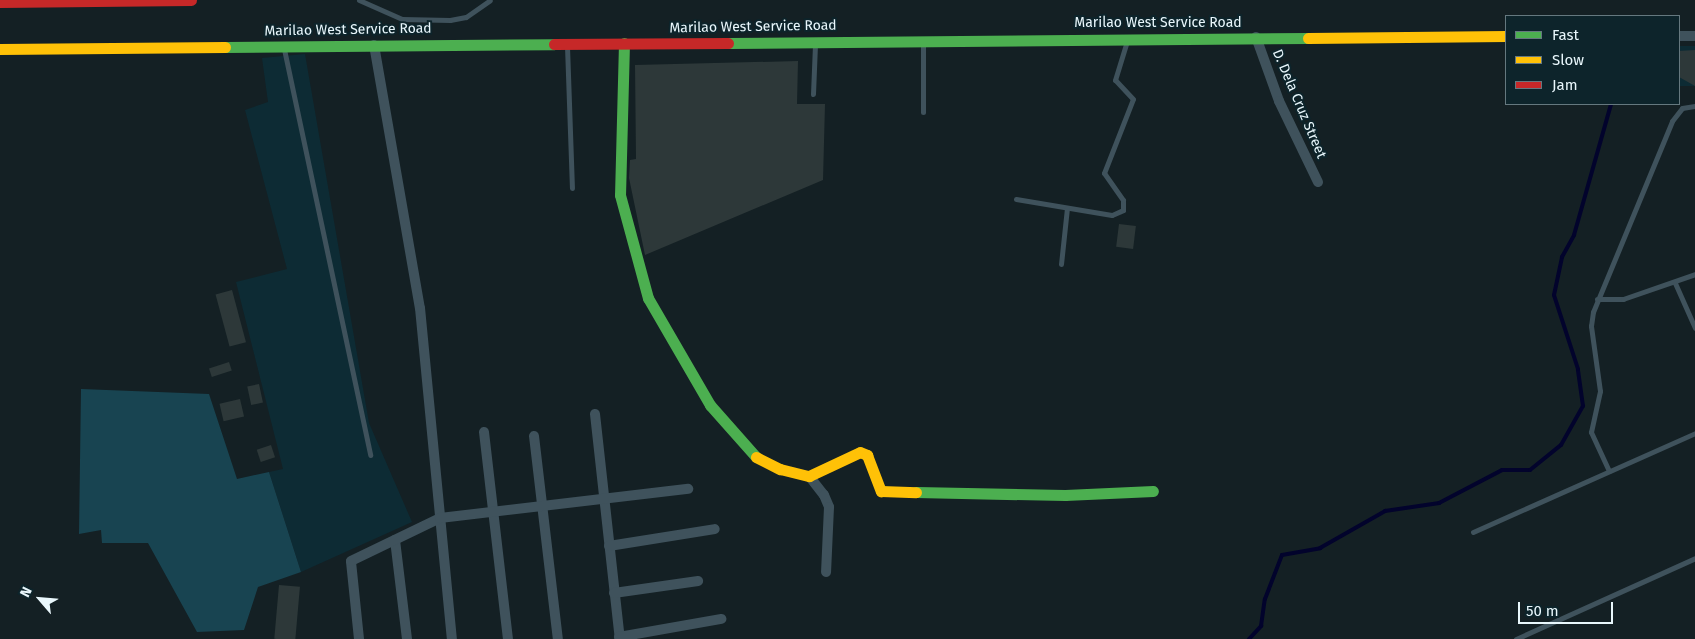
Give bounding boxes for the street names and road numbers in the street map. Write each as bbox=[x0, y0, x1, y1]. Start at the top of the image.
street label: Marilao West Service Road bbox=[1074, 15, 1242, 31]
street label: Marilao West Service Road bbox=[669, 17, 837, 37]
street label: Marilao West Service Road bbox=[264, 20, 432, 40]
street label: D. Dela Cruz Street bbox=[1268, 47, 1330, 161]

